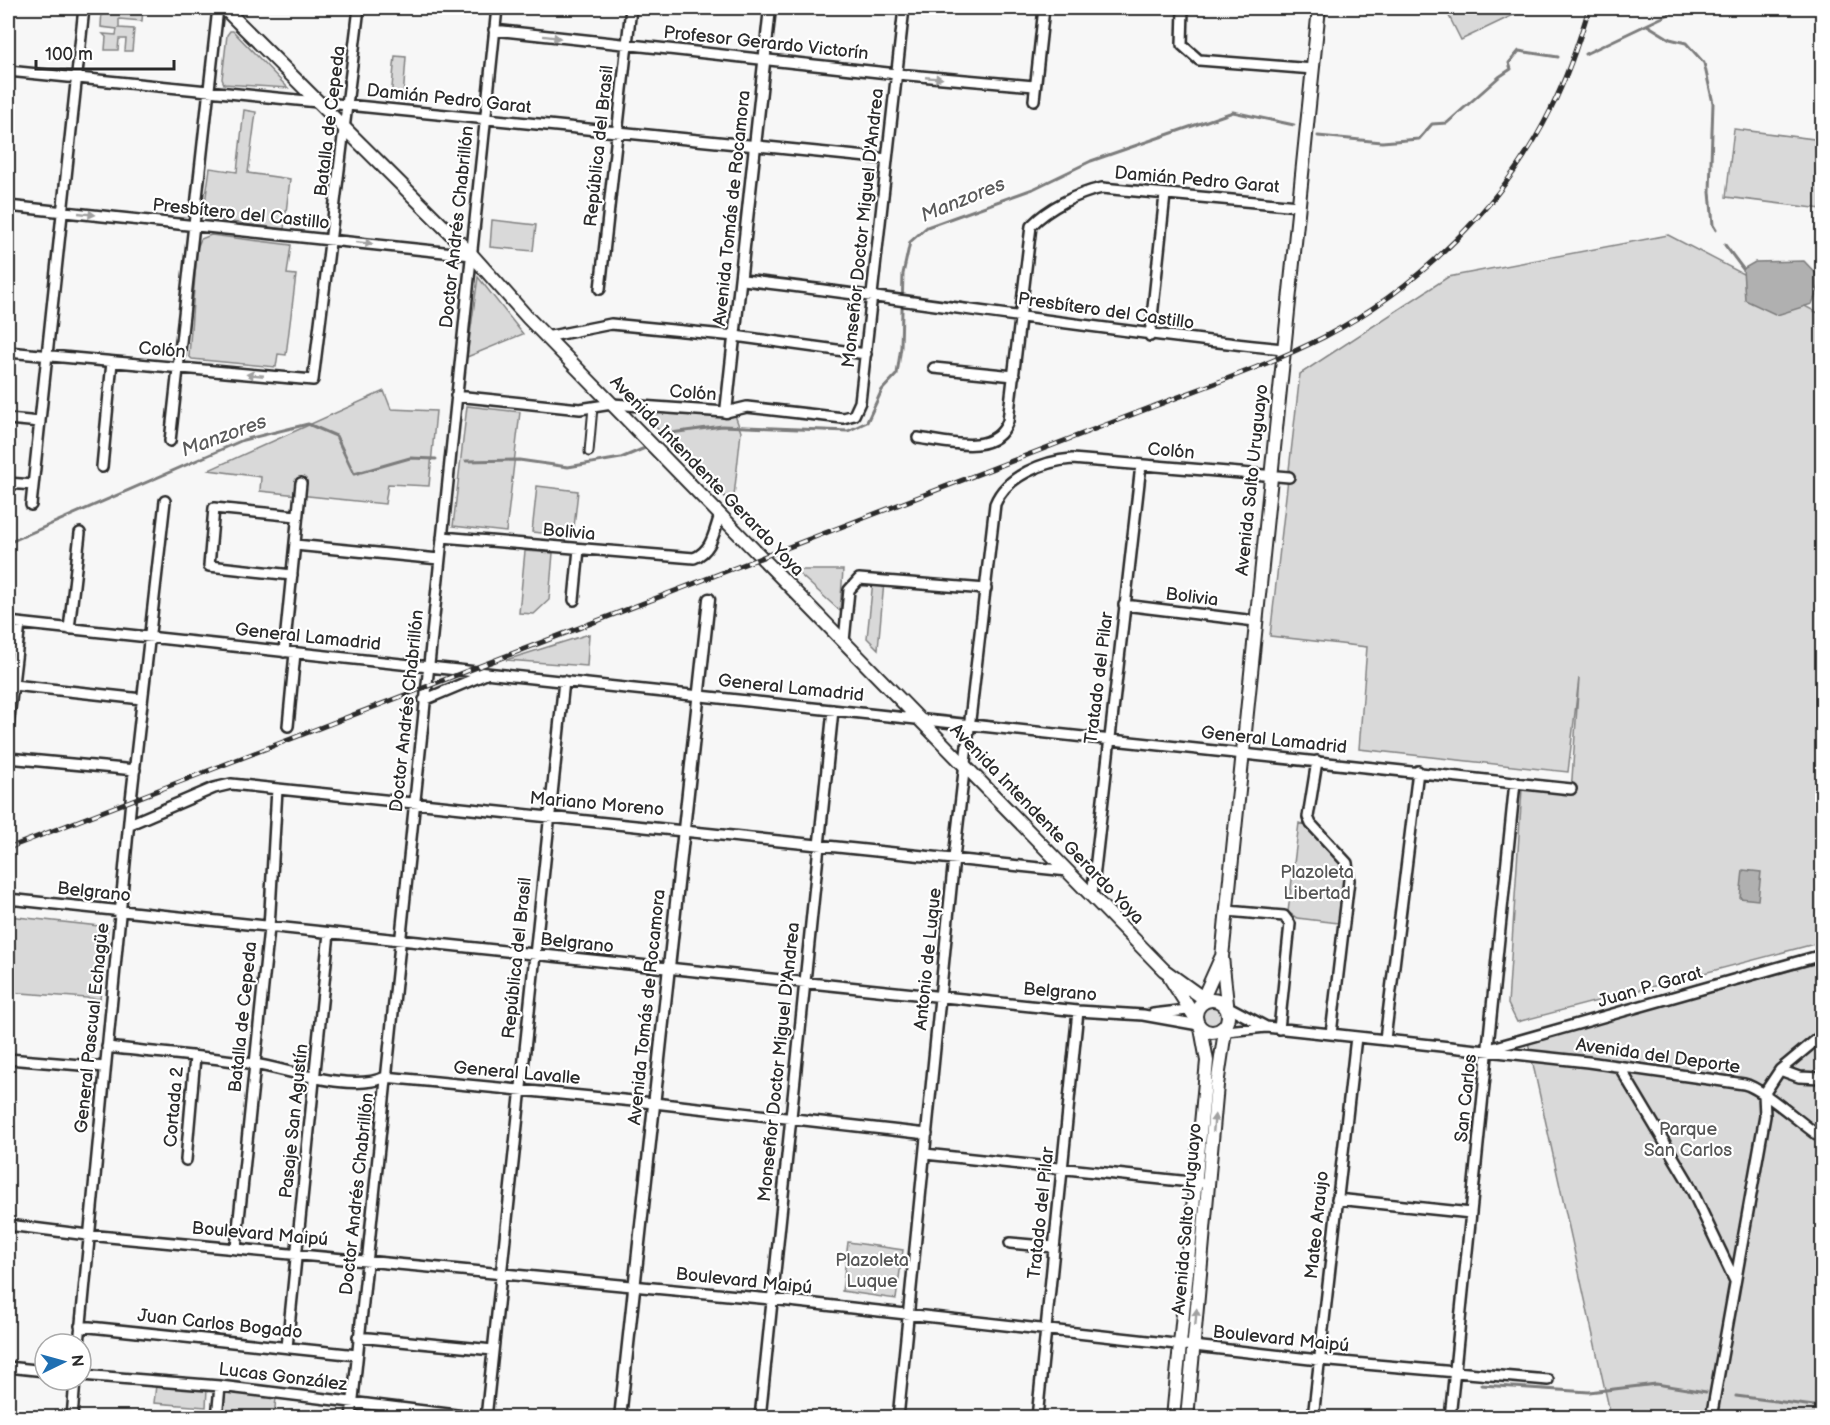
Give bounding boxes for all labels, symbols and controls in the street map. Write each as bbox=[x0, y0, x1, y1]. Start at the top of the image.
street label: Profesor Gerardo Victorín bbox=[662, 22, 870, 64]
one-way arrow bbox=[543, 32, 562, 41]
scale bar bbox=[36, 33, 174, 71]
text: 100 m bbox=[45, 44, 93, 65]
street label: Batalla de Cepeda bbox=[310, 44, 350, 198]
street label: República del Brasil bbox=[580, 64, 618, 228]
one-way arrow bbox=[925, 73, 944, 82]
street label: Damián Pedro Garat bbox=[365, 80, 533, 118]
street label: Monseñor Doctor Miguel D'Andrea bbox=[838, 87, 888, 369]
street label: Avenida Tomás de Rocamora bbox=[709, 89, 755, 327]
street label: Doctor Andrés Chabrillón bbox=[436, 125, 478, 329]
street label: Damián Pedro Garat bbox=[1114, 162, 1281, 198]
water label: Manzores bbox=[917, 172, 1009, 228]
street label: Presbítero del Castillo bbox=[151, 194, 331, 234]
one-way arrow bbox=[77, 209, 96, 219]
one-way arrow bbox=[355, 238, 374, 248]
street label: Presbítero del Castillo bbox=[1016, 288, 1196, 334]
street label: Colón bbox=[138, 337, 186, 363]
one-way arrow bbox=[245, 370, 264, 380]
street label: Avenida Intendente Gerardo Yoya bbox=[606, 371, 808, 581]
street label: Colón bbox=[669, 381, 717, 405]
street label: Avenida Salto Uruguayo bbox=[1232, 383, 1272, 577]
water label: Manzores bbox=[178, 409, 270, 463]
street label: Colón bbox=[1147, 438, 1195, 464]
street label: Bolivia bbox=[542, 519, 596, 545]
street label: Bolivia bbox=[1164, 583, 1220, 611]
street label: Doctor Andrés Chabrillón bbox=[386, 609, 428, 813]
street label: Tratado del Pilar bbox=[1080, 610, 1118, 745]
street label: General Lamadrid bbox=[234, 619, 382, 655]
street label: General Lamadrid bbox=[717, 670, 865, 706]
street label: Avenida Intendente Gerardo Yoya bbox=[946, 719, 1148, 929]
street label: General Lamadrid bbox=[1200, 722, 1348, 758]
street label: Mariano Moreno bbox=[529, 788, 665, 820]
park label: Plazoleta Libertad bbox=[1280, 862, 1354, 904]
street label: República del Brasil bbox=[498, 876, 536, 1040]
street label: Belgrano bbox=[56, 878, 132, 906]
street label: Antonio de Luque bbox=[910, 886, 946, 1031]
street label: Avenida Tomás de Rocamora bbox=[624, 888, 670, 1126]
street label: General Pascual Echagüe bbox=[71, 921, 114, 1134]
street label: Monseñor Doctor Miguel D'Andrea bbox=[754, 921, 804, 1203]
street label: Belgrano bbox=[539, 929, 615, 957]
street label: Batalla de Cepeda bbox=[225, 941, 261, 1093]
street label: Juan P. Garat bbox=[1595, 962, 1705, 1012]
street label: Belgrano bbox=[1022, 978, 1098, 1006]
street label: Avenida del Deporte bbox=[1574, 1034, 1742, 1078]
street label: Pasaje San Agustín bbox=[275, 1043, 313, 1199]
street label: San Carlos bbox=[1451, 1053, 1481, 1143]
street label: General Lavalle bbox=[453, 1057, 582, 1089]
street label: Cortada 2 bbox=[160, 1065, 188, 1148]
street label: Doctor Andrés Chabrillón bbox=[336, 1092, 378, 1296]
one-way arrow bbox=[1209, 1114, 1219, 1133]
park label: Parque San Carlos bbox=[1644, 1119, 1732, 1161]
street label: Avenida Salto Uruguayo bbox=[1168, 1122, 1206, 1316]
street label: Tratado del Pilar bbox=[1024, 1145, 1058, 1280]
street label: Mateo Araujo bbox=[1301, 1170, 1333, 1280]
street label: Boulevard Maipú bbox=[191, 1218, 329, 1250]
park label: Plazoleta Luque bbox=[835, 1250, 909, 1292]
street label: Boulevard Maipú bbox=[675, 1263, 813, 1299]
street label: Juan Carlos Bogado bbox=[137, 1305, 303, 1343]
one-way arrow bbox=[1191, 1308, 1201, 1327]
street label: Boulevard Maipú bbox=[1212, 1321, 1350, 1357]
north arrow bbox=[33, 1332, 93, 1392]
text: N bbox=[66, 1354, 86, 1368]
street label: Lucas González bbox=[217, 1359, 349, 1395]

